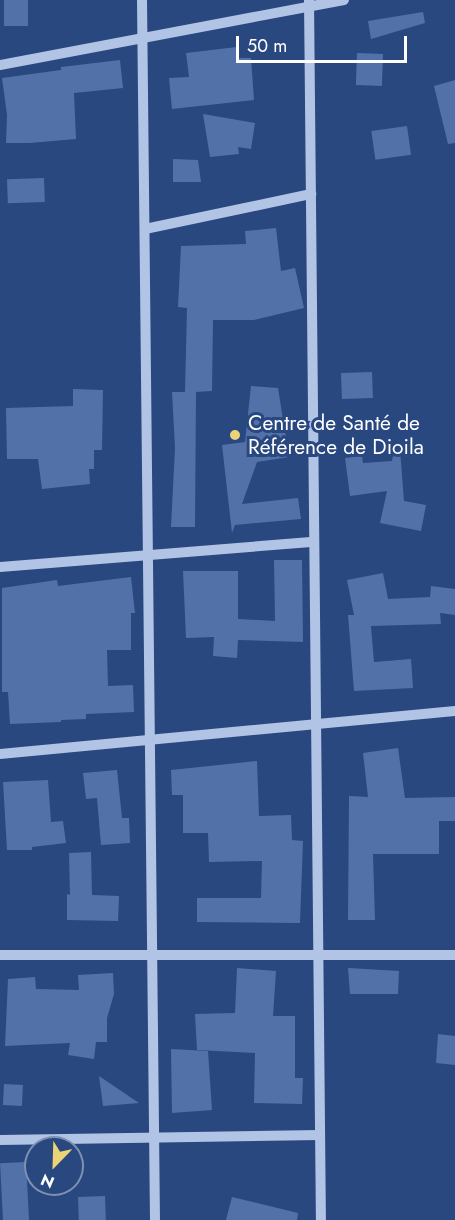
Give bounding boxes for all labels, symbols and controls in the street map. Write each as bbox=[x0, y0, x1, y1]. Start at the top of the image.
scale bar bbox=[239, 24, 410, 62]
text: 50 m bbox=[247, 33, 287, 59]
place label: Centre de Santé de Référence de Dioila bbox=[248, 410, 424, 460]
marker: Centre de Santé de Référence de Dioila bbox=[226, 426, 244, 444]
north arrow bbox=[24, 1136, 84, 1196]
text: N bbox=[37, 1168, 58, 1194]

